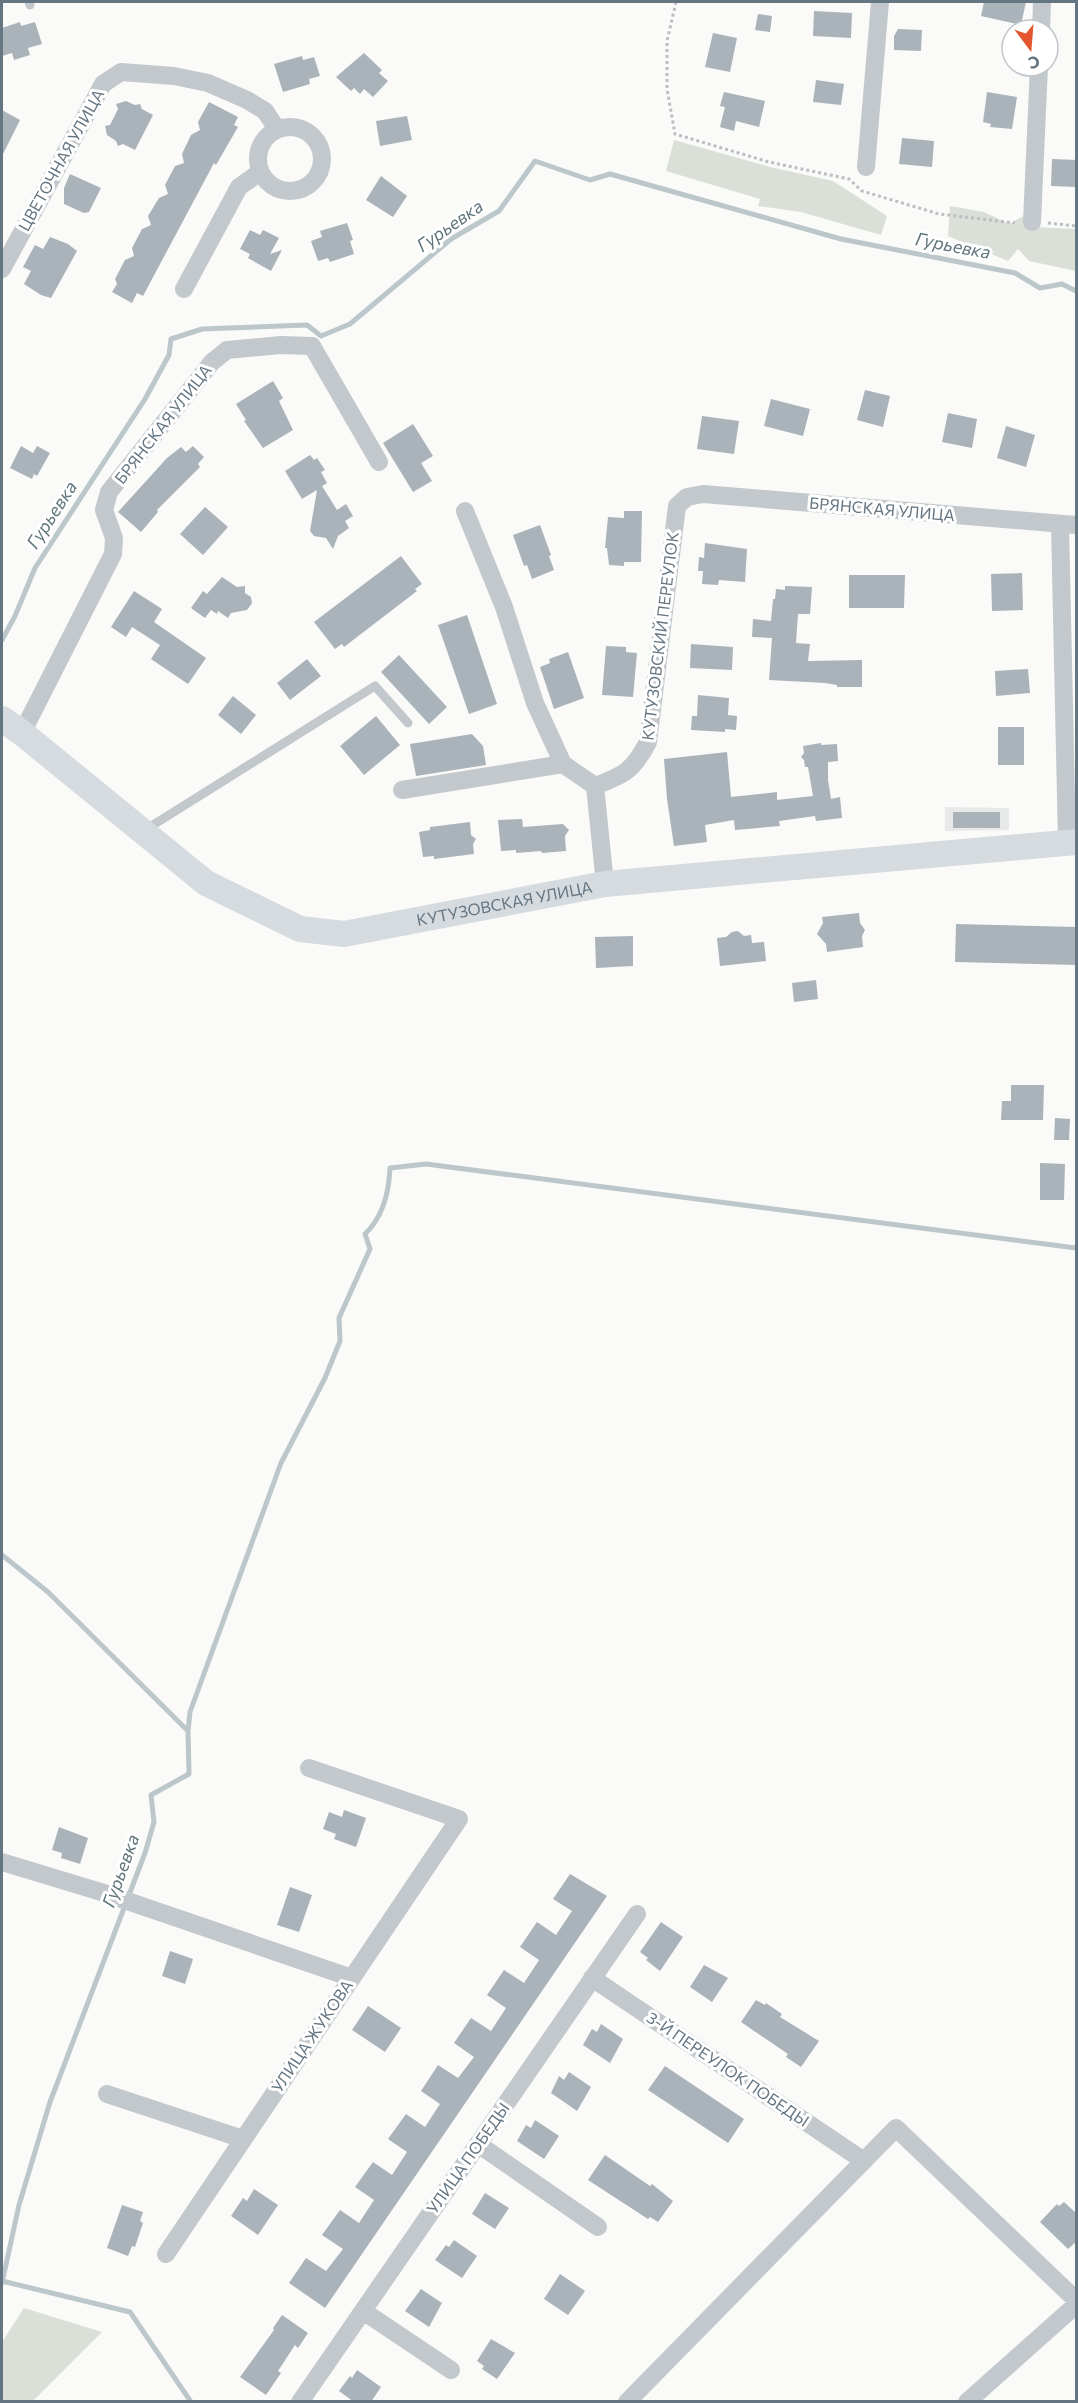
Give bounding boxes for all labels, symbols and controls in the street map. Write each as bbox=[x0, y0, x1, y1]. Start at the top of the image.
north arrow bbox=[1000, 18, 1060, 78]
text: С bbox=[1026, 52, 1042, 74]
street label: ЦВЕТОЧНАЯ УЛИЦА bbox=[14, 86, 107, 234]
water label: Гурьевка bbox=[412, 194, 487, 256]
water label: Гурьевка bbox=[914, 227, 993, 263]
street label: БРЯНСКАЯ УЛИЦА bbox=[110, 360, 215, 487]
water label: Гурьевка bbox=[21, 477, 81, 552]
street label: БРЯНСКАЯ УЛИЦА bbox=[809, 493, 956, 524]
street label: КУТУЗОВСКИЙ ПЕРЕУЛОК bbox=[637, 530, 682, 741]
street label: КУТУЗОВСКАЯ УЛИЦА bbox=[415, 877, 594, 929]
water label: Гурьевка bbox=[97, 1831, 143, 1910]
street label: УЛИЦА ЖУКОВА bbox=[267, 1976, 356, 2096]
street label: 3-Й ПЕРЕУЛОК ПОБЕДЫ bbox=[644, 2007, 813, 2130]
street label: УЛИЦА ПОБЕДЫ bbox=[422, 2099, 513, 2217]

